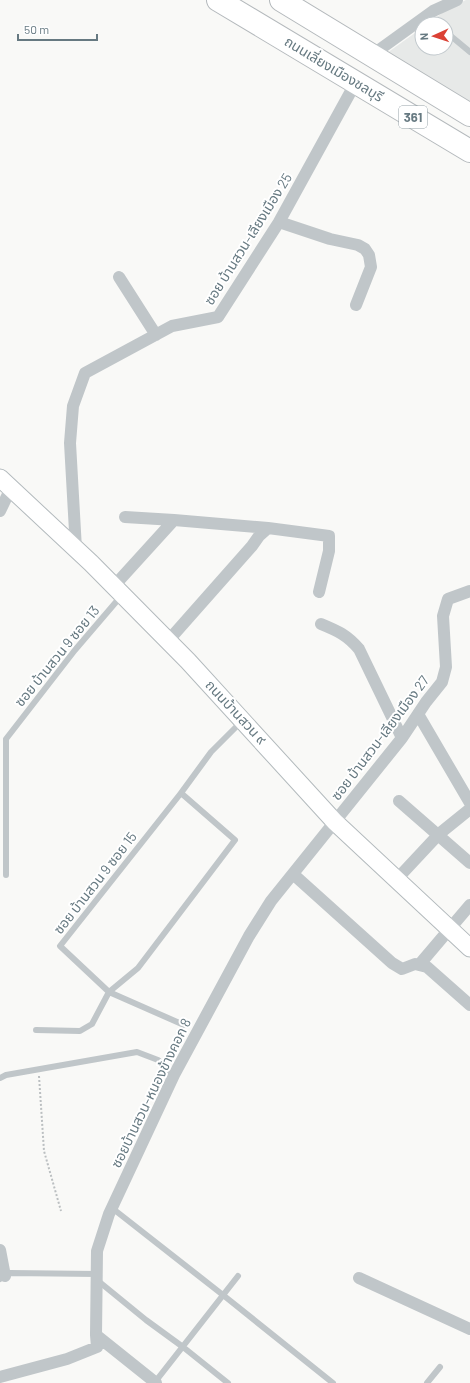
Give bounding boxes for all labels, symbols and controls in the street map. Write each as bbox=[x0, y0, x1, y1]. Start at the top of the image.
scale bar bbox=[18, 16, 97, 42]
north arrow bbox=[414, 16, 454, 56]
text: 50 m bbox=[24, 22, 49, 36]
street label: ถนนเลี่ยงเมืองชลบุรี bbox=[281, 31, 388, 106]
text: N bbox=[417, 33, 430, 41]
road number: 361 bbox=[399, 106, 427, 128]
street label: ซอย บ้านสวน-เลียงเมือง 25 bbox=[200, 170, 295, 308]
street label: ซอย บ้านสวน 9 ซอย 13 bbox=[11, 602, 103, 710]
street label: ซอย บ้านสวน-เลียงเมือง 27 bbox=[327, 672, 432, 803]
street label: ถนนบ้านสวน ๙ bbox=[202, 676, 270, 747]
street label: ซอย บ้านสวน 9 ซอย 15 bbox=[49, 828, 140, 937]
street label: ซอยบ้านสวน-หนองข้างคอก 8 bbox=[107, 1015, 194, 1170]

